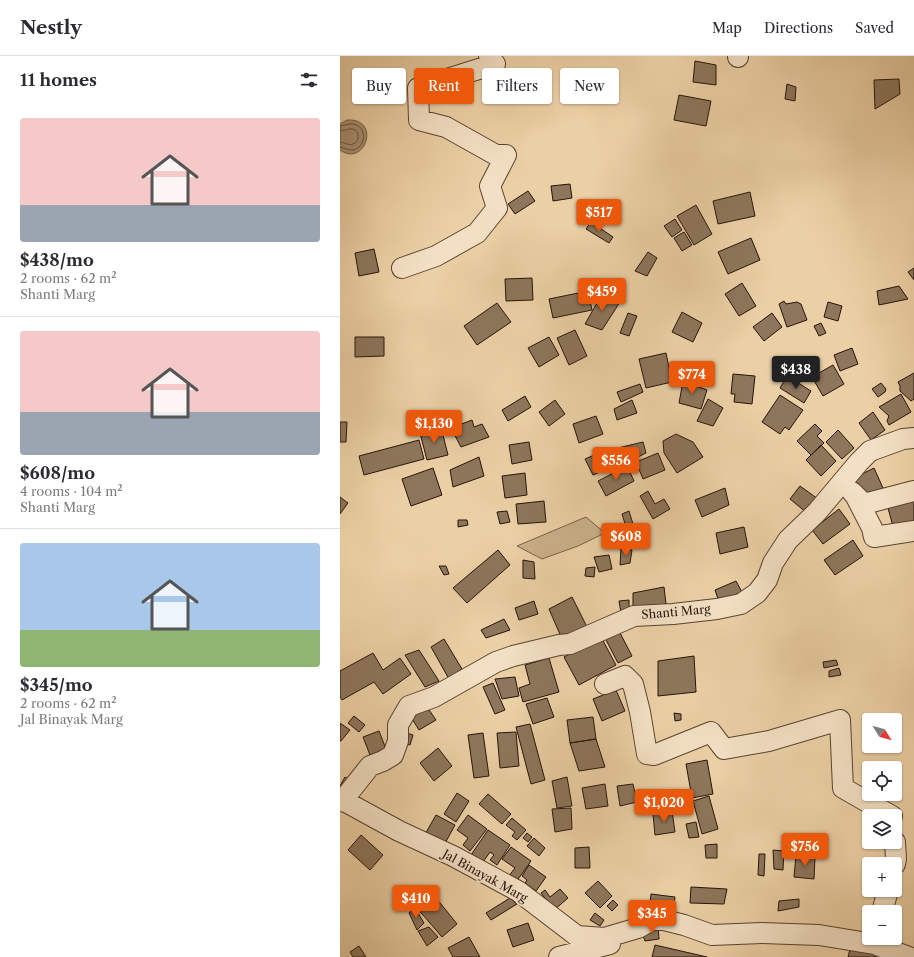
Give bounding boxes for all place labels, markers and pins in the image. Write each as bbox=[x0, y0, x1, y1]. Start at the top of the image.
pin: $517 bbox=[575, 199, 623, 233]
pin: $459 bbox=[578, 278, 626, 312]
pin: $438 bbox=[772, 356, 820, 390]
pin: $774 bbox=[668, 361, 716, 395]
pin: $1,130 bbox=[401, 410, 467, 444]
pin: $556 bbox=[592, 447, 640, 481]
pin: $608 bbox=[602, 523, 650, 557]
pin: $1,020 bbox=[631, 789, 697, 823]
pin: $756 bbox=[781, 833, 829, 867]
pin: $410 bbox=[392, 885, 440, 919]
pin: $345 bbox=[628, 900, 676, 934]

